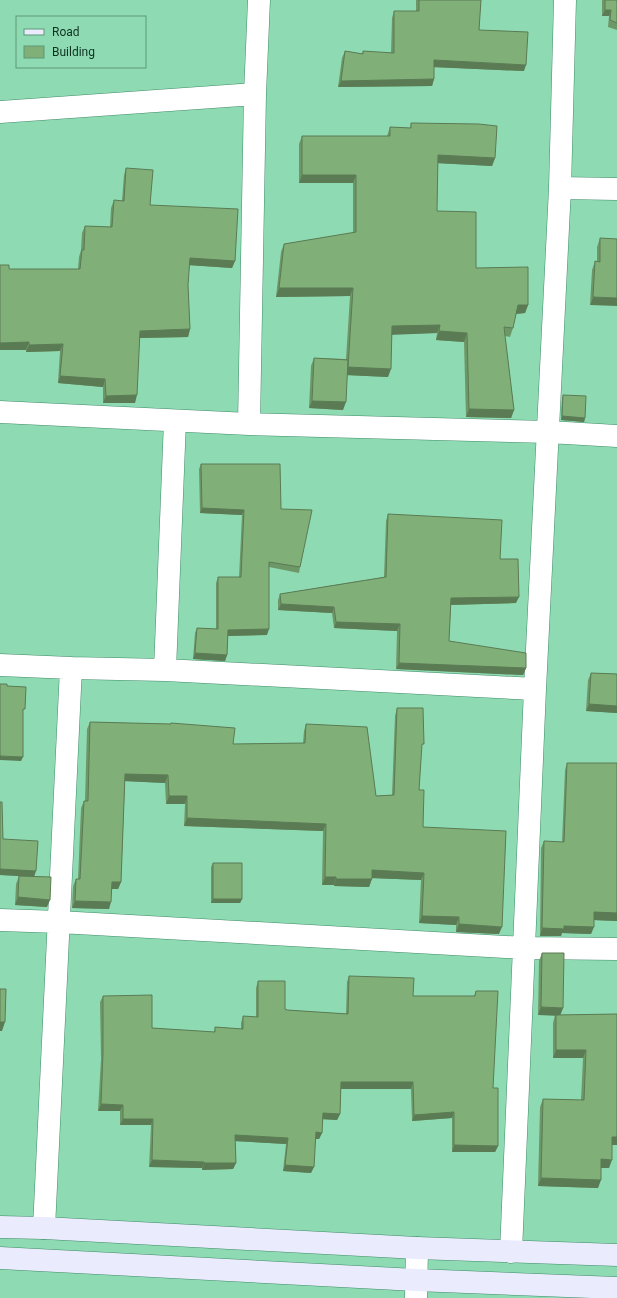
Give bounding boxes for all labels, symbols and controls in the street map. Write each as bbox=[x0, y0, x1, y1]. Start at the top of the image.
legend bbox=[16, 16, 146, 68]
text: Road bbox=[52, 25, 80, 39]
text: Building bbox=[52, 45, 95, 59]

